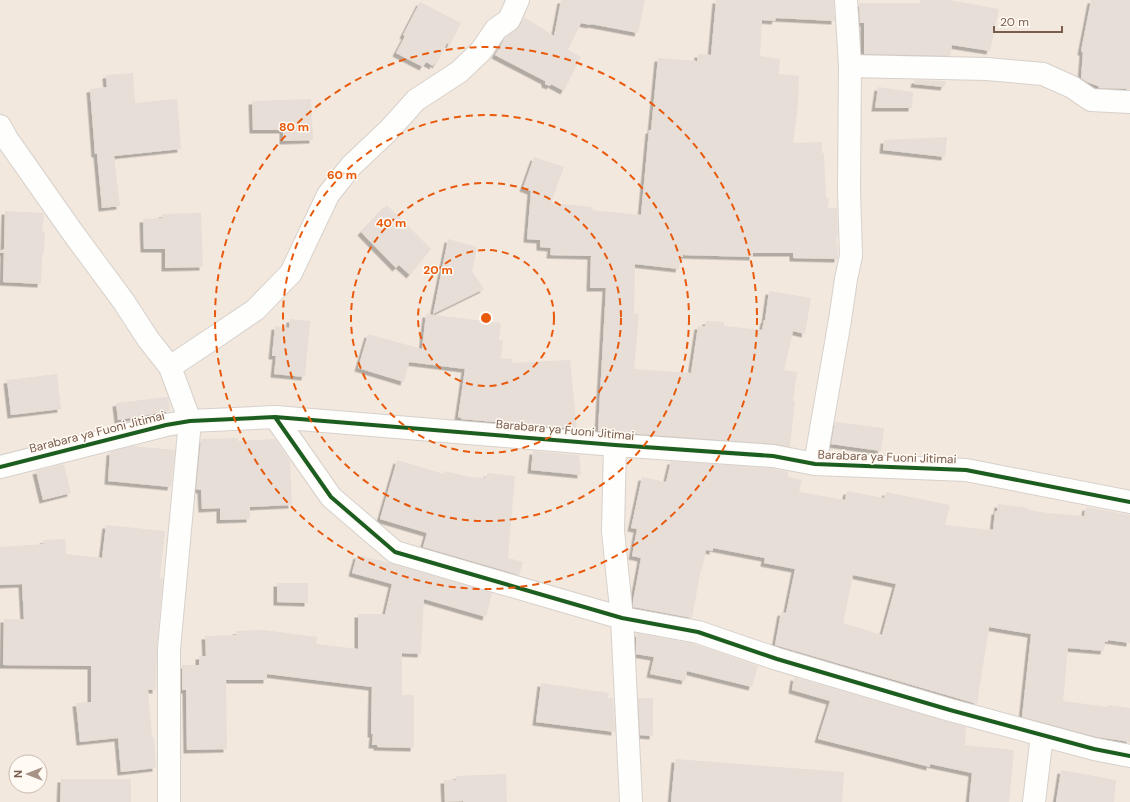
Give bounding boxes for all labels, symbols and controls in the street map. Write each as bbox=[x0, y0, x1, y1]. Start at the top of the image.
scale bar bbox=[994, 8, 1062, 34]
text: 20 m bbox=[1000, 14, 1029, 30]
text: 80 m bbox=[279, 119, 309, 135]
text: 60 m bbox=[327, 167, 357, 183]
text: 40 m bbox=[376, 215, 406, 231]
text: 20 m bbox=[423, 262, 453, 278]
centre of rings bbox=[479, 311, 493, 325]
street label: Barabara ya Fuoni Jitimai bbox=[28, 407, 166, 457]
street label: Barabara ya Fuoni Jitimai bbox=[495, 416, 635, 444]
street label: Barabara ya Fuoni Jitimai bbox=[817, 447, 957, 467]
north arrow bbox=[8, 754, 48, 794]
text: N bbox=[11, 770, 25, 778]

